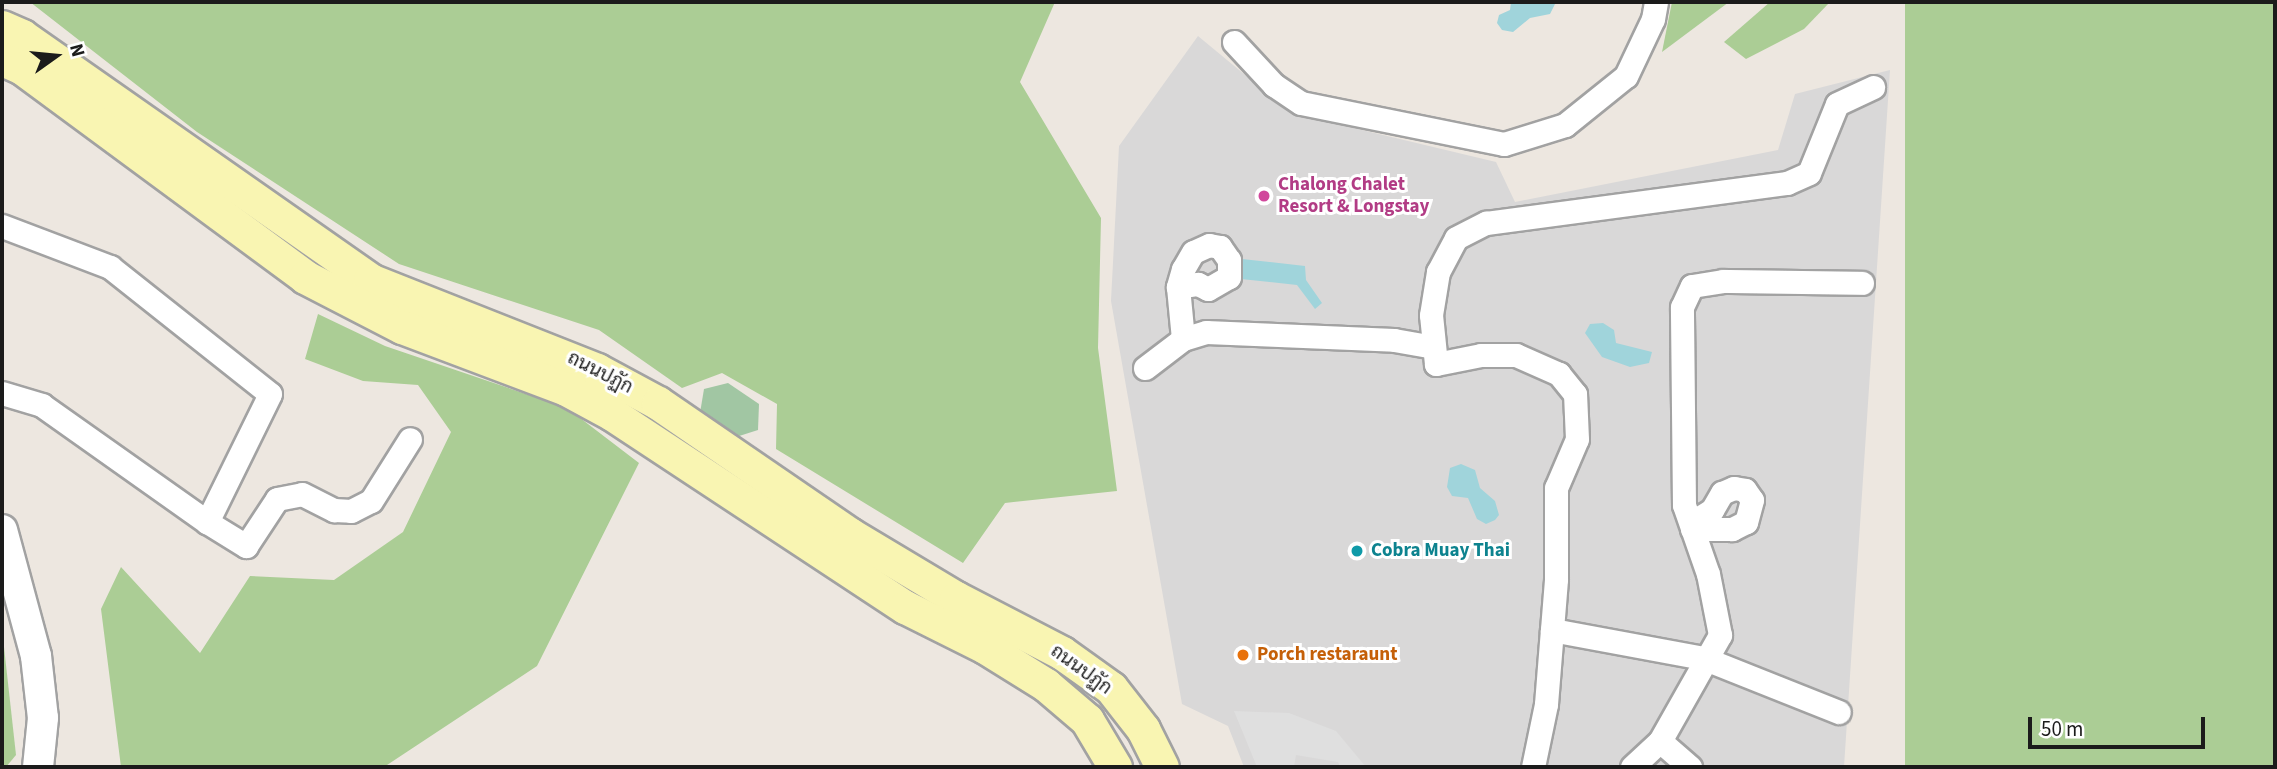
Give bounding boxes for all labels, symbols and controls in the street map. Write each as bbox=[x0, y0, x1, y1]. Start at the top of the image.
north arrow bbox=[21, 21, 91, 91]
text: N bbox=[62, 41, 91, 60]
place label: Chalong Chalet Resort & Longstay bbox=[1278, 174, 1429, 218]
marker: Chalong Chalet Resort & Longstay bbox=[1256, 188, 1272, 204]
street label: ถนนปฏัก bbox=[564, 347, 636, 399]
place label: Cobra Muay Thai bbox=[1371, 540, 1510, 562]
marker: Cobra Muay Thai bbox=[1349, 543, 1365, 559]
street label: ถนนปฏัก bbox=[1046, 640, 1116, 700]
place label: Porch restaraunt bbox=[1257, 644, 1398, 666]
marker: Porch restaraunt bbox=[1235, 647, 1251, 663]
scale bar bbox=[2032, 702, 2209, 746]
text: 50 m bbox=[2041, 714, 2083, 744]

